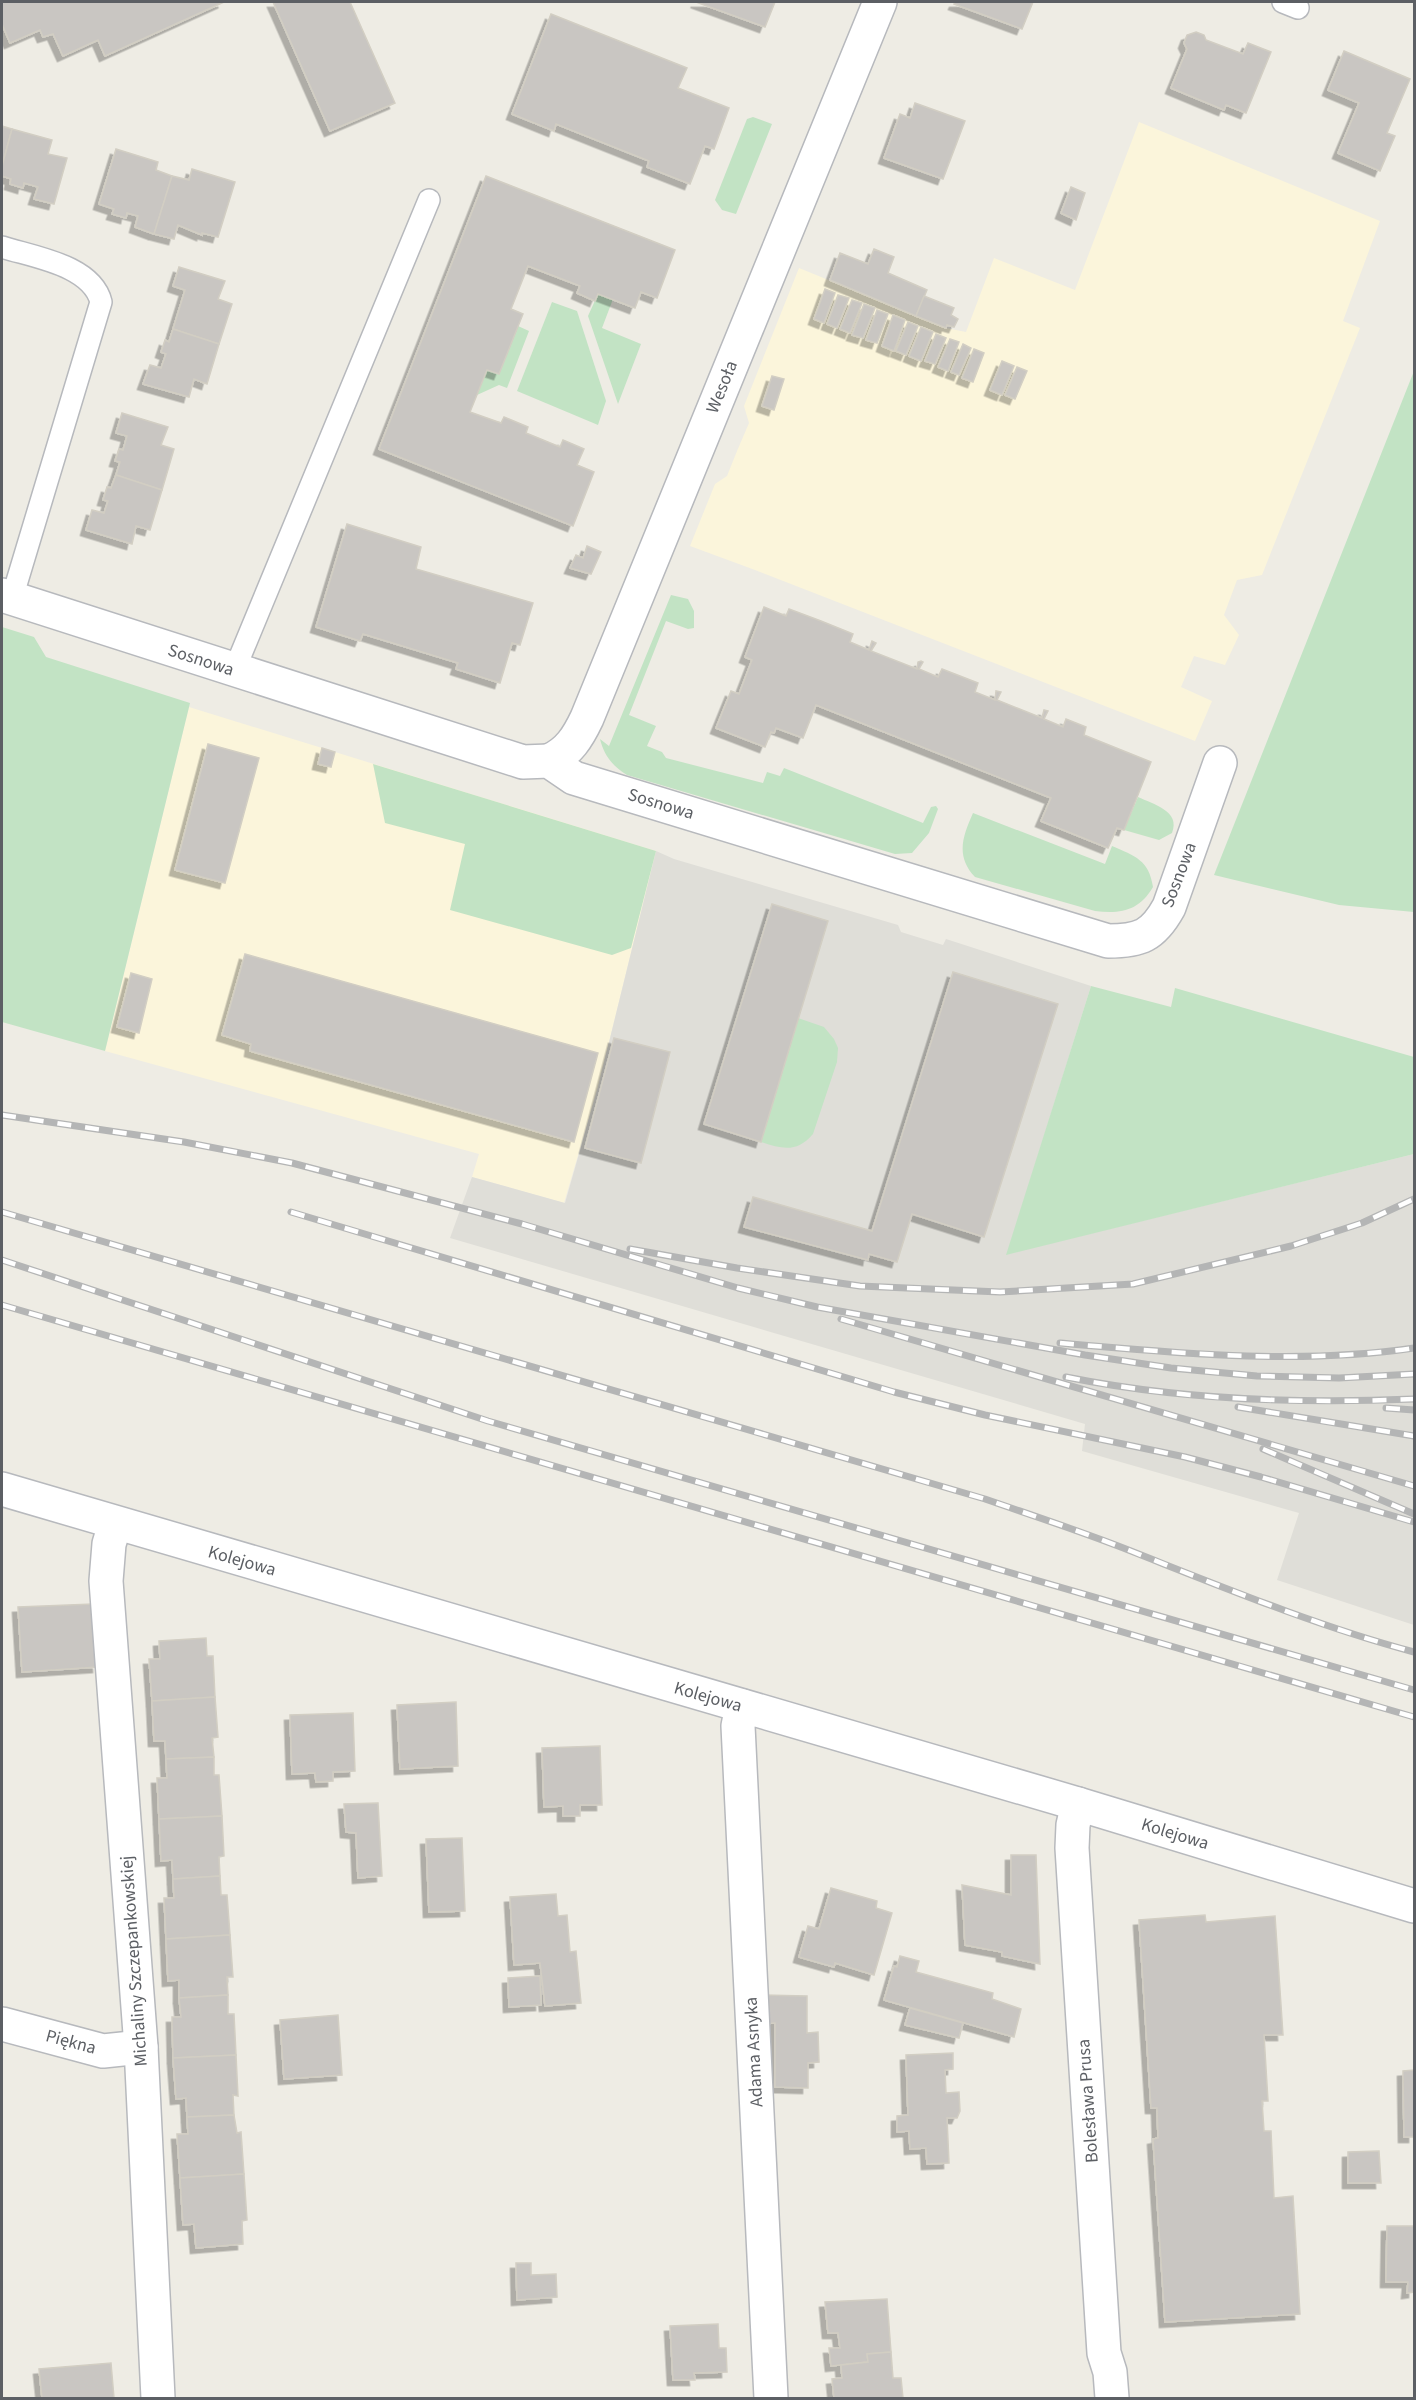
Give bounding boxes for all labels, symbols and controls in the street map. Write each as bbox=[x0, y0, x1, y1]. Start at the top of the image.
street label: Wesoła bbox=[700, 357, 744, 417]
street label: Sosnowa bbox=[165, 638, 237, 682]
street label: Sosnowa bbox=[625, 782, 697, 826]
street label: Sosnowa bbox=[1155, 839, 1203, 911]
street label: Kolejowa bbox=[205, 1539, 279, 1583]
street label: Kolejowa bbox=[671, 1675, 745, 1719]
street label: Kolejowa bbox=[1138, 1812, 1212, 1856]
street label: Michaliny Szczepankowskiej bbox=[114, 1855, 154, 2067]
street label: Adama Asnyka bbox=[739, 1996, 769, 2108]
street label: Piękna bbox=[43, 2023, 99, 2061]
street label: Bolesława Prusa bbox=[1071, 2038, 1105, 2164]

